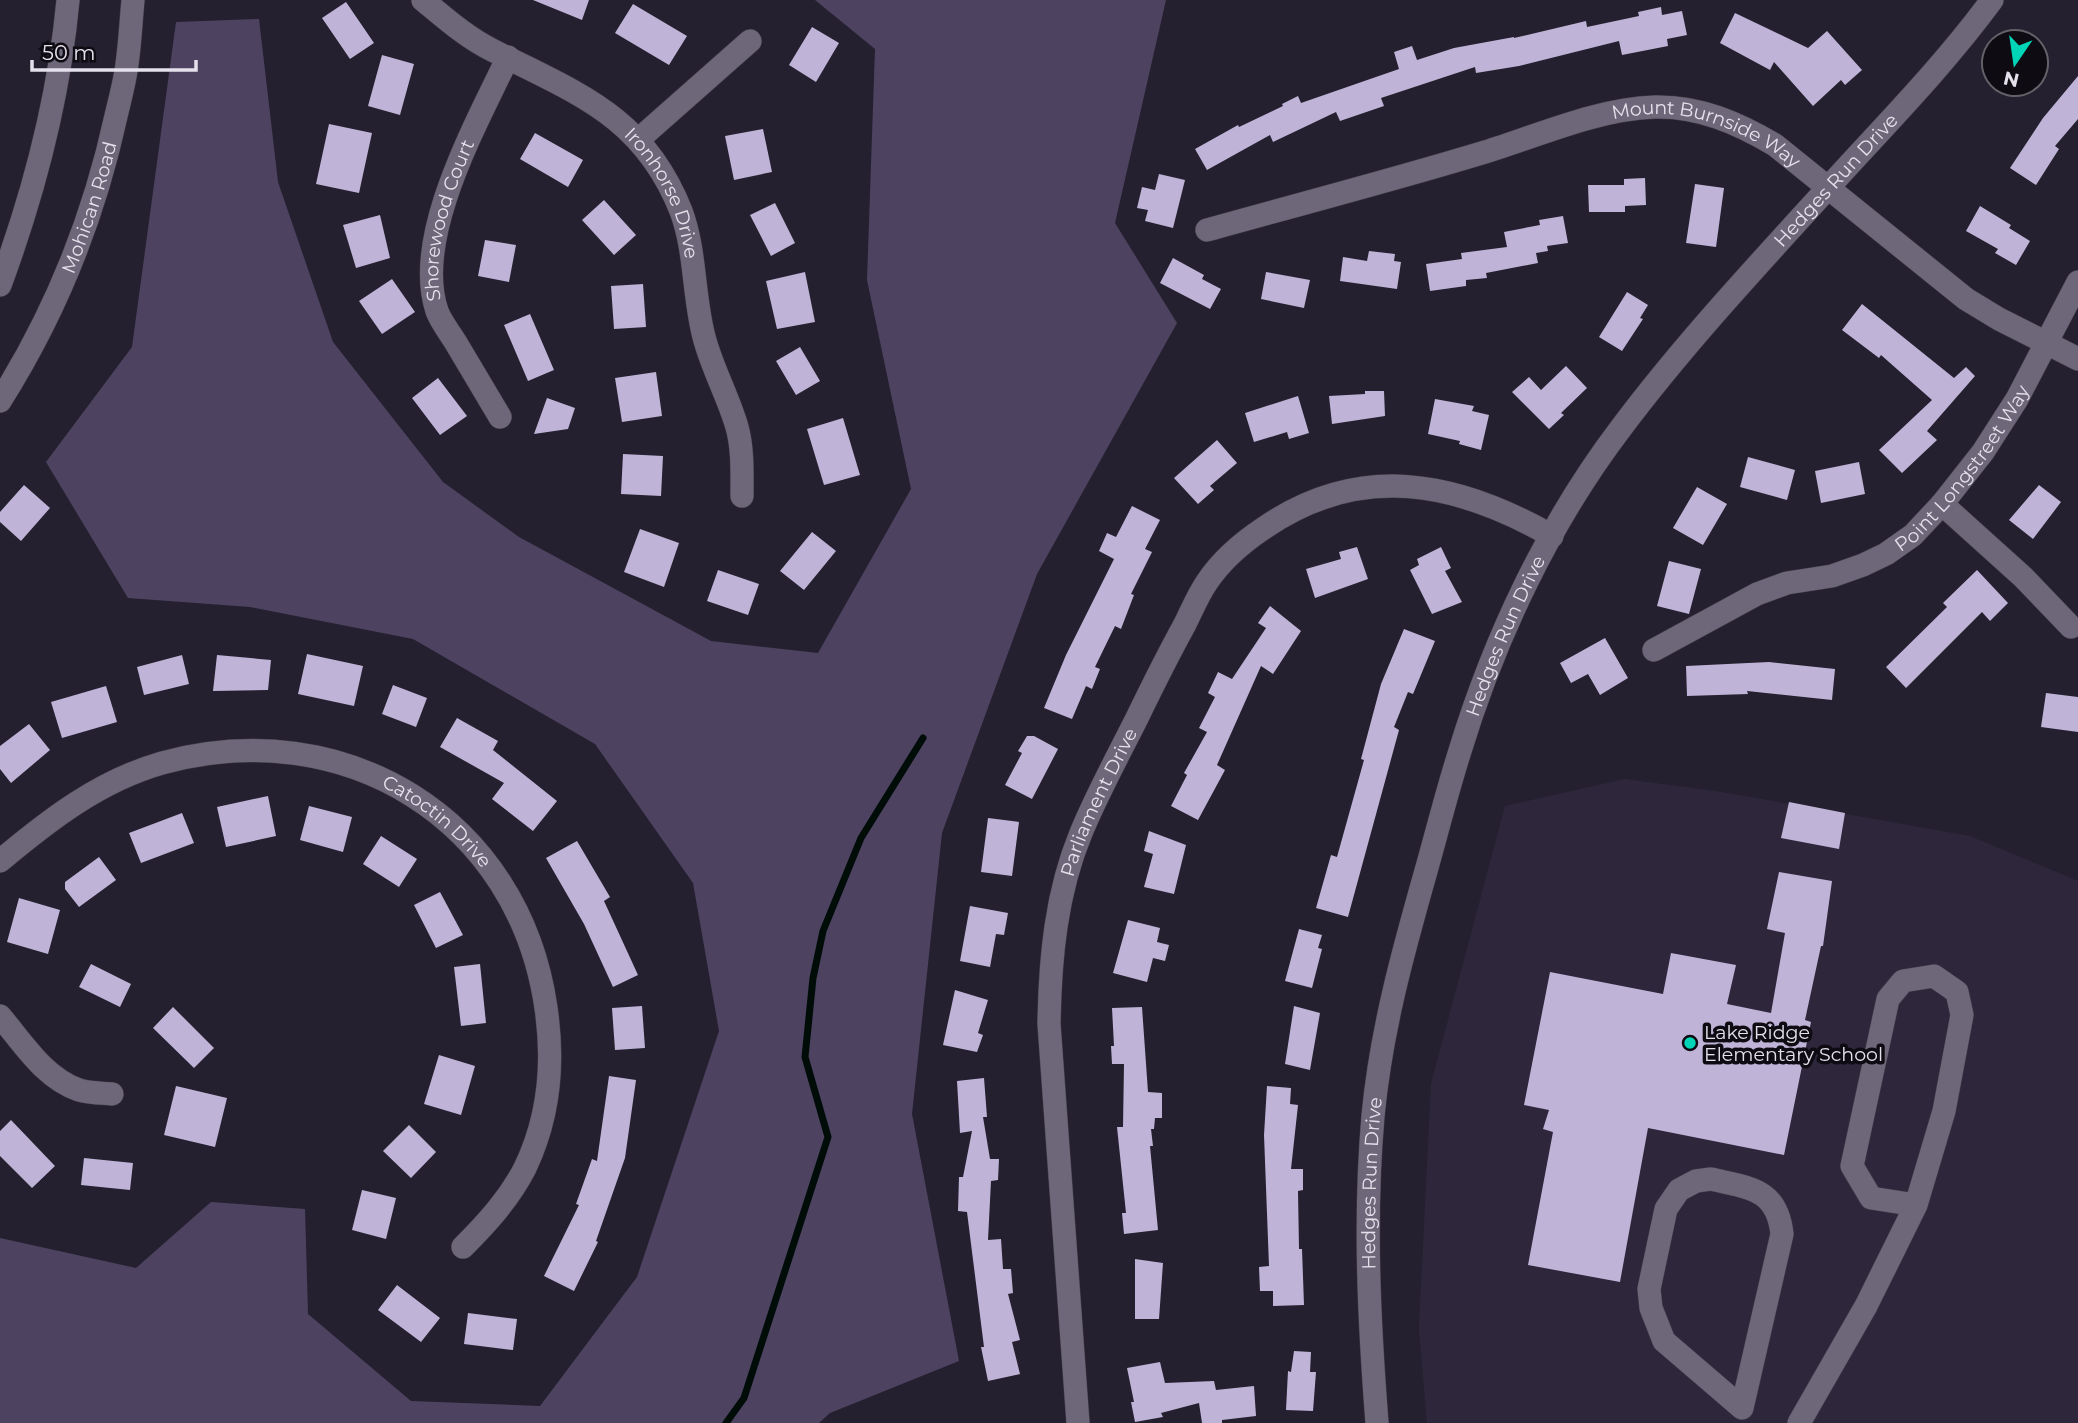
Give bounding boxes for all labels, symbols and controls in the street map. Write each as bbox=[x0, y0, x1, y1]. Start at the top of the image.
scale bar bbox=[32, 28, 196, 72]
north arrow bbox=[1980, 28, 2050, 98]
text: 50 m bbox=[42, 40, 96, 65]
text: N bbox=[2001, 66, 2021, 92]
street label: Mount Burnside Way bbox=[1610, 95, 1806, 173]
street label: Hedges Run Drive bbox=[1769, 108, 1902, 251]
street label: Ironhorse Drive bbox=[620, 122, 704, 260]
street label: Shorewood Court bbox=[420, 136, 479, 303]
street label: Mohican Road bbox=[56, 139, 121, 277]
street label: Point Longstreet Way bbox=[1890, 380, 2034, 556]
street label: Hedges Run Drive bbox=[1461, 551, 1550, 719]
street label: Parliament Drive bbox=[1055, 724, 1142, 879]
street label: Catoctin Drive bbox=[379, 770, 497, 872]
place label: Lake Ridge Elementary School bbox=[1704, 1021, 1883, 1066]
marker: Lake Ridge Elementary School bbox=[1682, 1035, 1698, 1051]
street label: Hedges Run Drive bbox=[1357, 1096, 1386, 1270]

